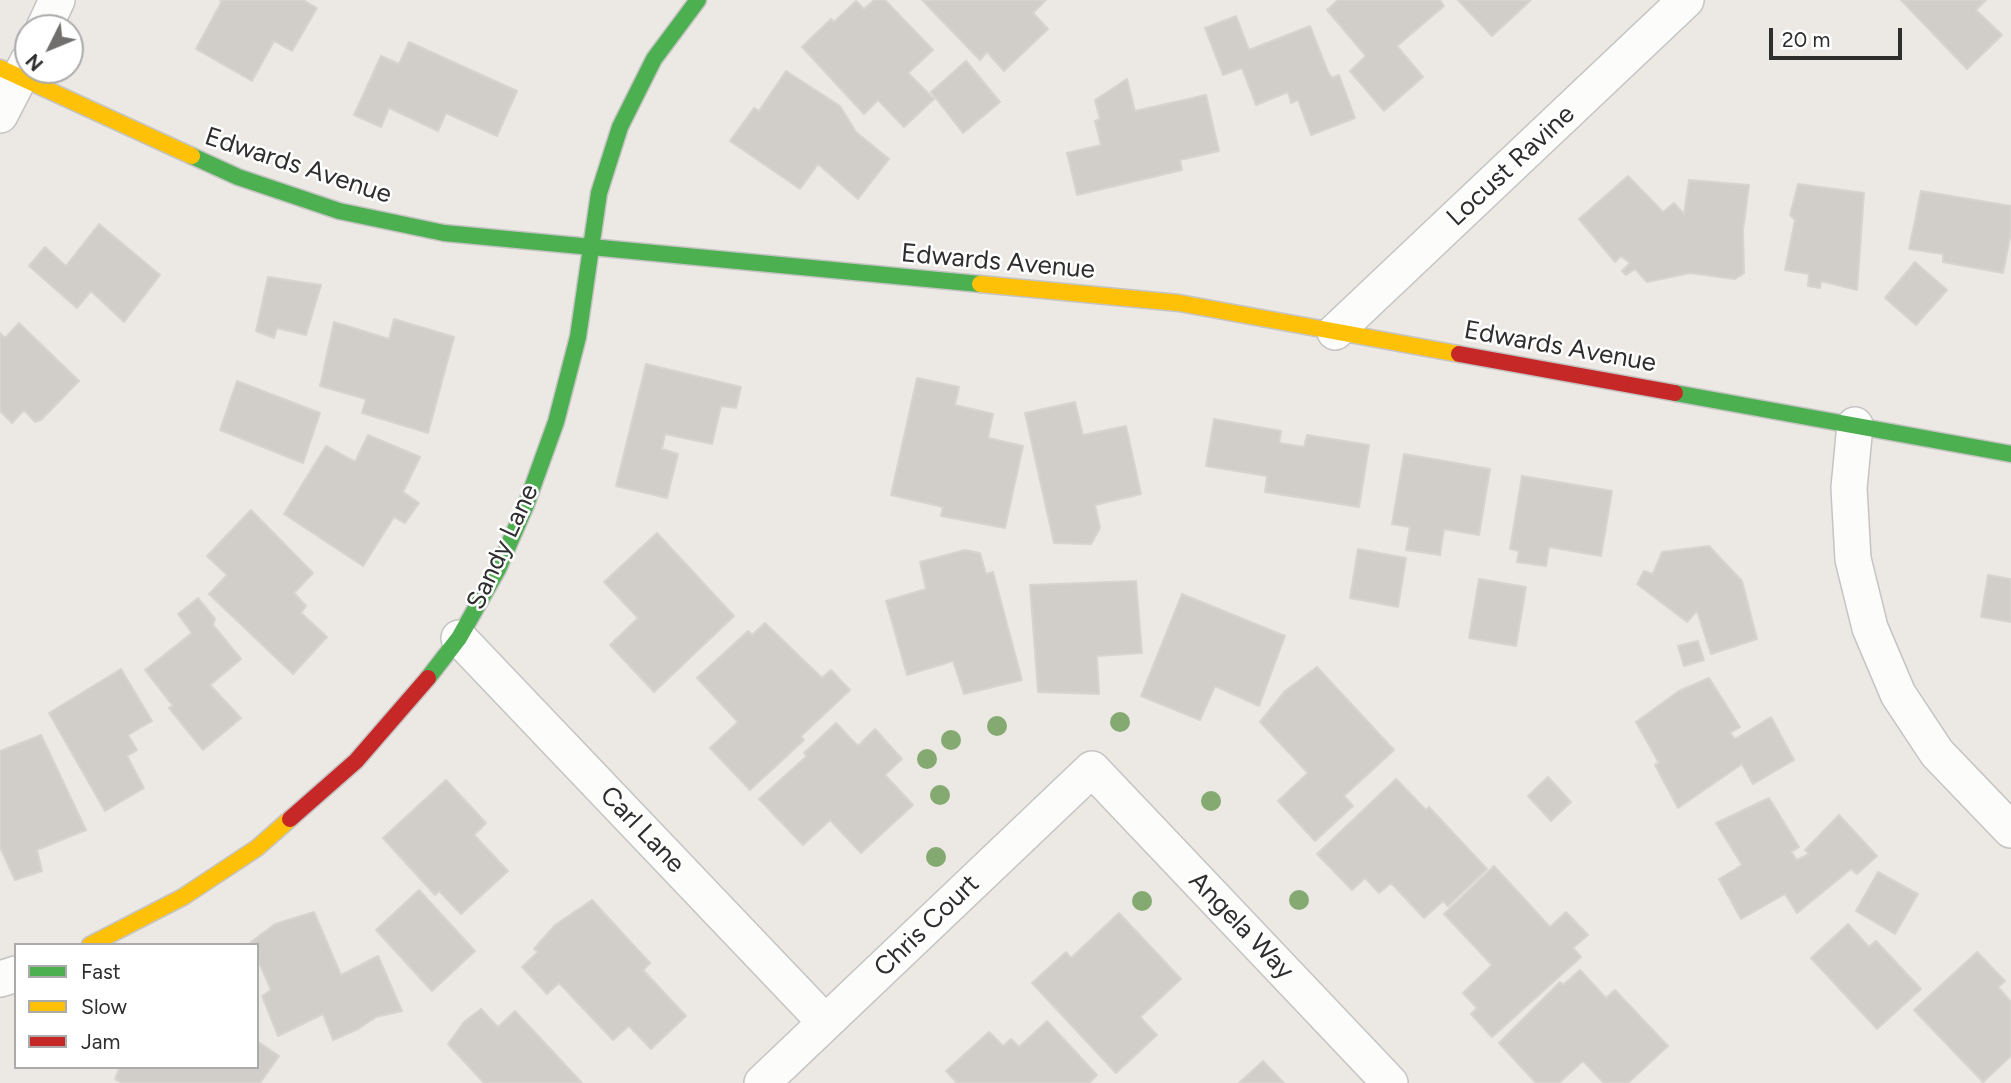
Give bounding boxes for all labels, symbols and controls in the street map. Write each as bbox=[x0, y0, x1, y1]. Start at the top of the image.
north arrow bbox=[14, 14, 84, 84]
scale bar bbox=[1773, 14, 1906, 58]
text: 20 m bbox=[1782, 27, 1830, 52]
text: N bbox=[21, 49, 48, 76]
street label: Locust Ravine bbox=[1441, 99, 1581, 233]
street label: Edwards Avenue bbox=[201, 121, 395, 211]
street label: Edwards Avenue bbox=[900, 238, 1096, 286]
street label: Edwards Avenue bbox=[1462, 315, 1658, 379]
street label: Sandy Lane bbox=[460, 479, 546, 615]
street label: Carl Lane bbox=[593, 780, 691, 880]
street label: Angela Way bbox=[1182, 866, 1300, 986]
street label: Chris Court bbox=[868, 868, 986, 984]
legend bbox=[14, 943, 259, 1069]
text: Fast bbox=[81, 959, 121, 984]
text: Slow bbox=[81, 994, 127, 1019]
text: Jam bbox=[81, 1029, 120, 1054]

